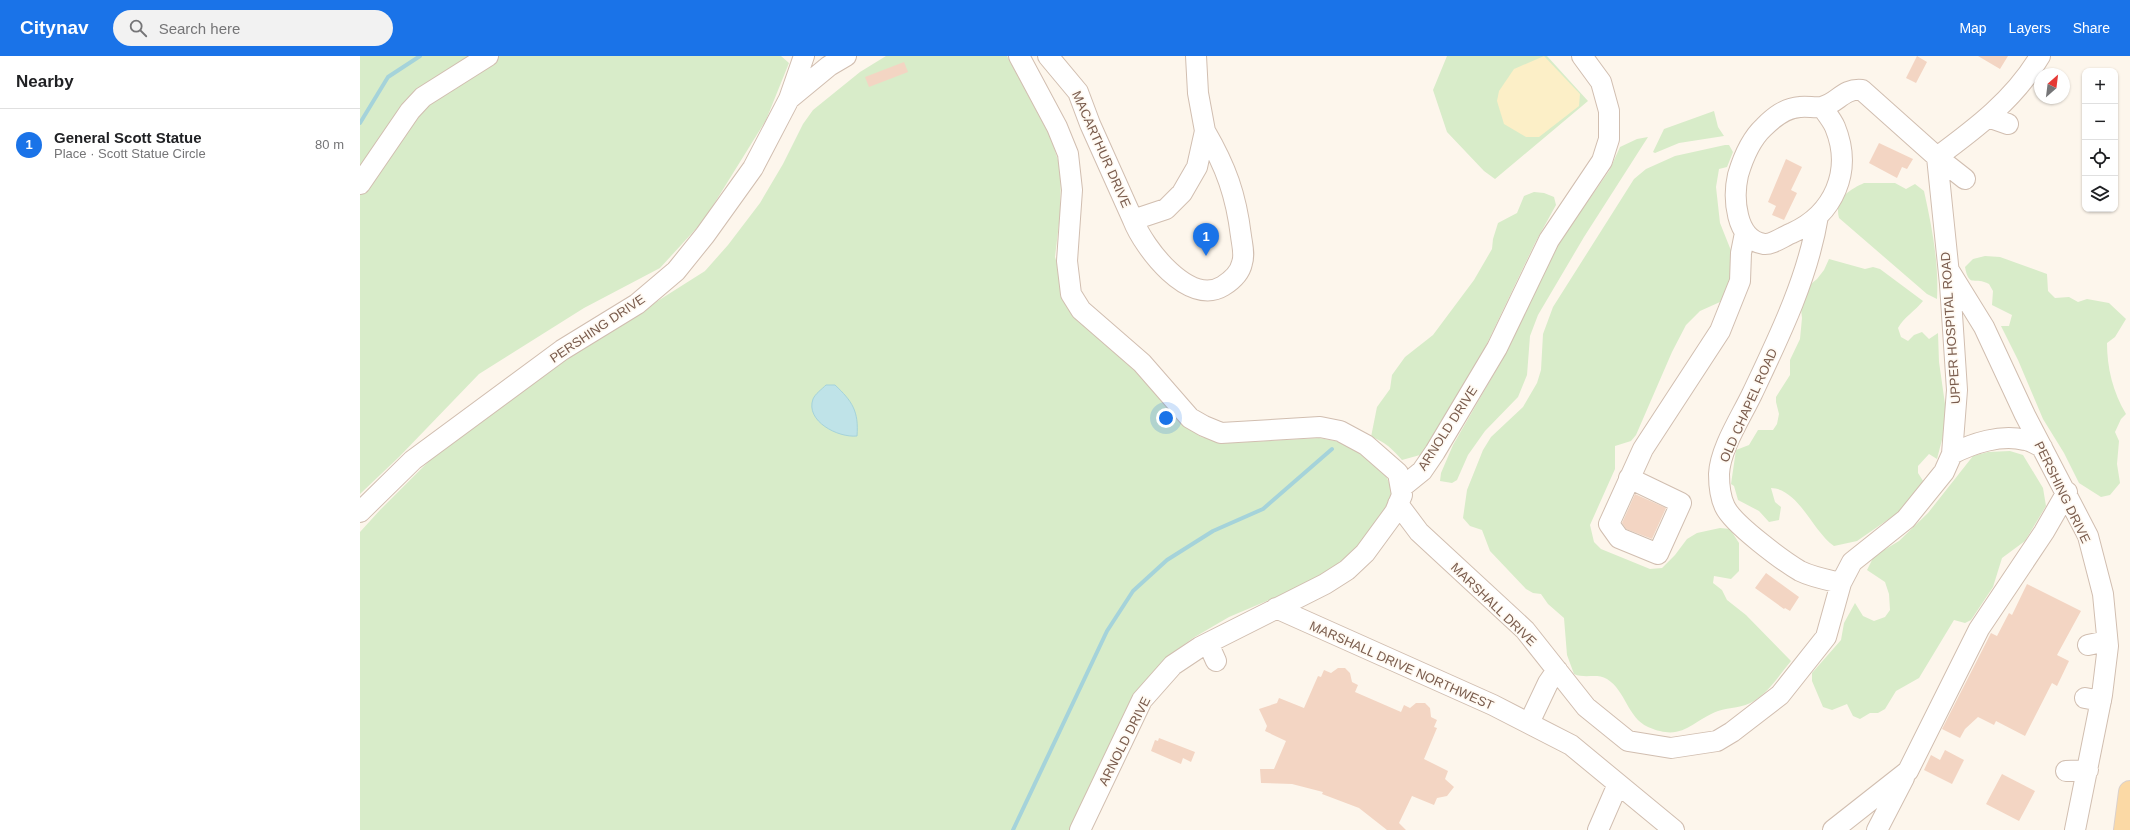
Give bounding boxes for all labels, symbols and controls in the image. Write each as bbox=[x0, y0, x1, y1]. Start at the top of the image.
search box bbox=[113, 10, 393, 46]
text: Citynav bbox=[20, 17, 89, 38]
icon: search bbox=[127, 17, 149, 39]
text: Search here bbox=[159, 20, 240, 37]
text: Map bbox=[1959, 20, 1987, 36]
text: Layers bbox=[2009, 20, 2051, 36]
text: Share bbox=[2073, 20, 2110, 36]
north arrow bbox=[2034, 68, 2070, 104]
map controls bbox=[2082, 68, 2118, 212]
button: + bbox=[2082, 68, 2118, 104]
text: Nearby bbox=[16, 72, 74, 91]
street label: MACARTHUR DRIVE bbox=[1069, 89, 1134, 210]
button: − bbox=[2082, 104, 2118, 140]
text: General Scott Statue bbox=[54, 129, 202, 146]
text: 1 bbox=[25, 137, 33, 152]
text: 80 m bbox=[315, 137, 344, 152]
button: locate bbox=[2082, 140, 2118, 176]
text: Place · Scott Statue Circle bbox=[54, 146, 206, 161]
button: layers bbox=[2082, 176, 2118, 212]
pin: 1 bbox=[1193, 223, 1219, 256]
street label: UPPER HOSPITAL ROAD bbox=[1938, 251, 1963, 405]
street label: PERSHING DRIVE bbox=[547, 291, 648, 366]
street label: OLD CHAPEL ROAD bbox=[1717, 346, 1780, 464]
street label: ARNOLD DRIVE bbox=[1415, 383, 1480, 473]
your location bbox=[1156, 408, 1176, 428]
street label: PERSHING DRIVE bbox=[2031, 439, 2094, 546]
street label: MARSHALL DRIVE bbox=[1448, 560, 1540, 649]
street label: MARSHALL DRIVE NORTHWEST bbox=[1307, 618, 1496, 713]
street label: ARNOLD DRIVE bbox=[1096, 694, 1153, 788]

